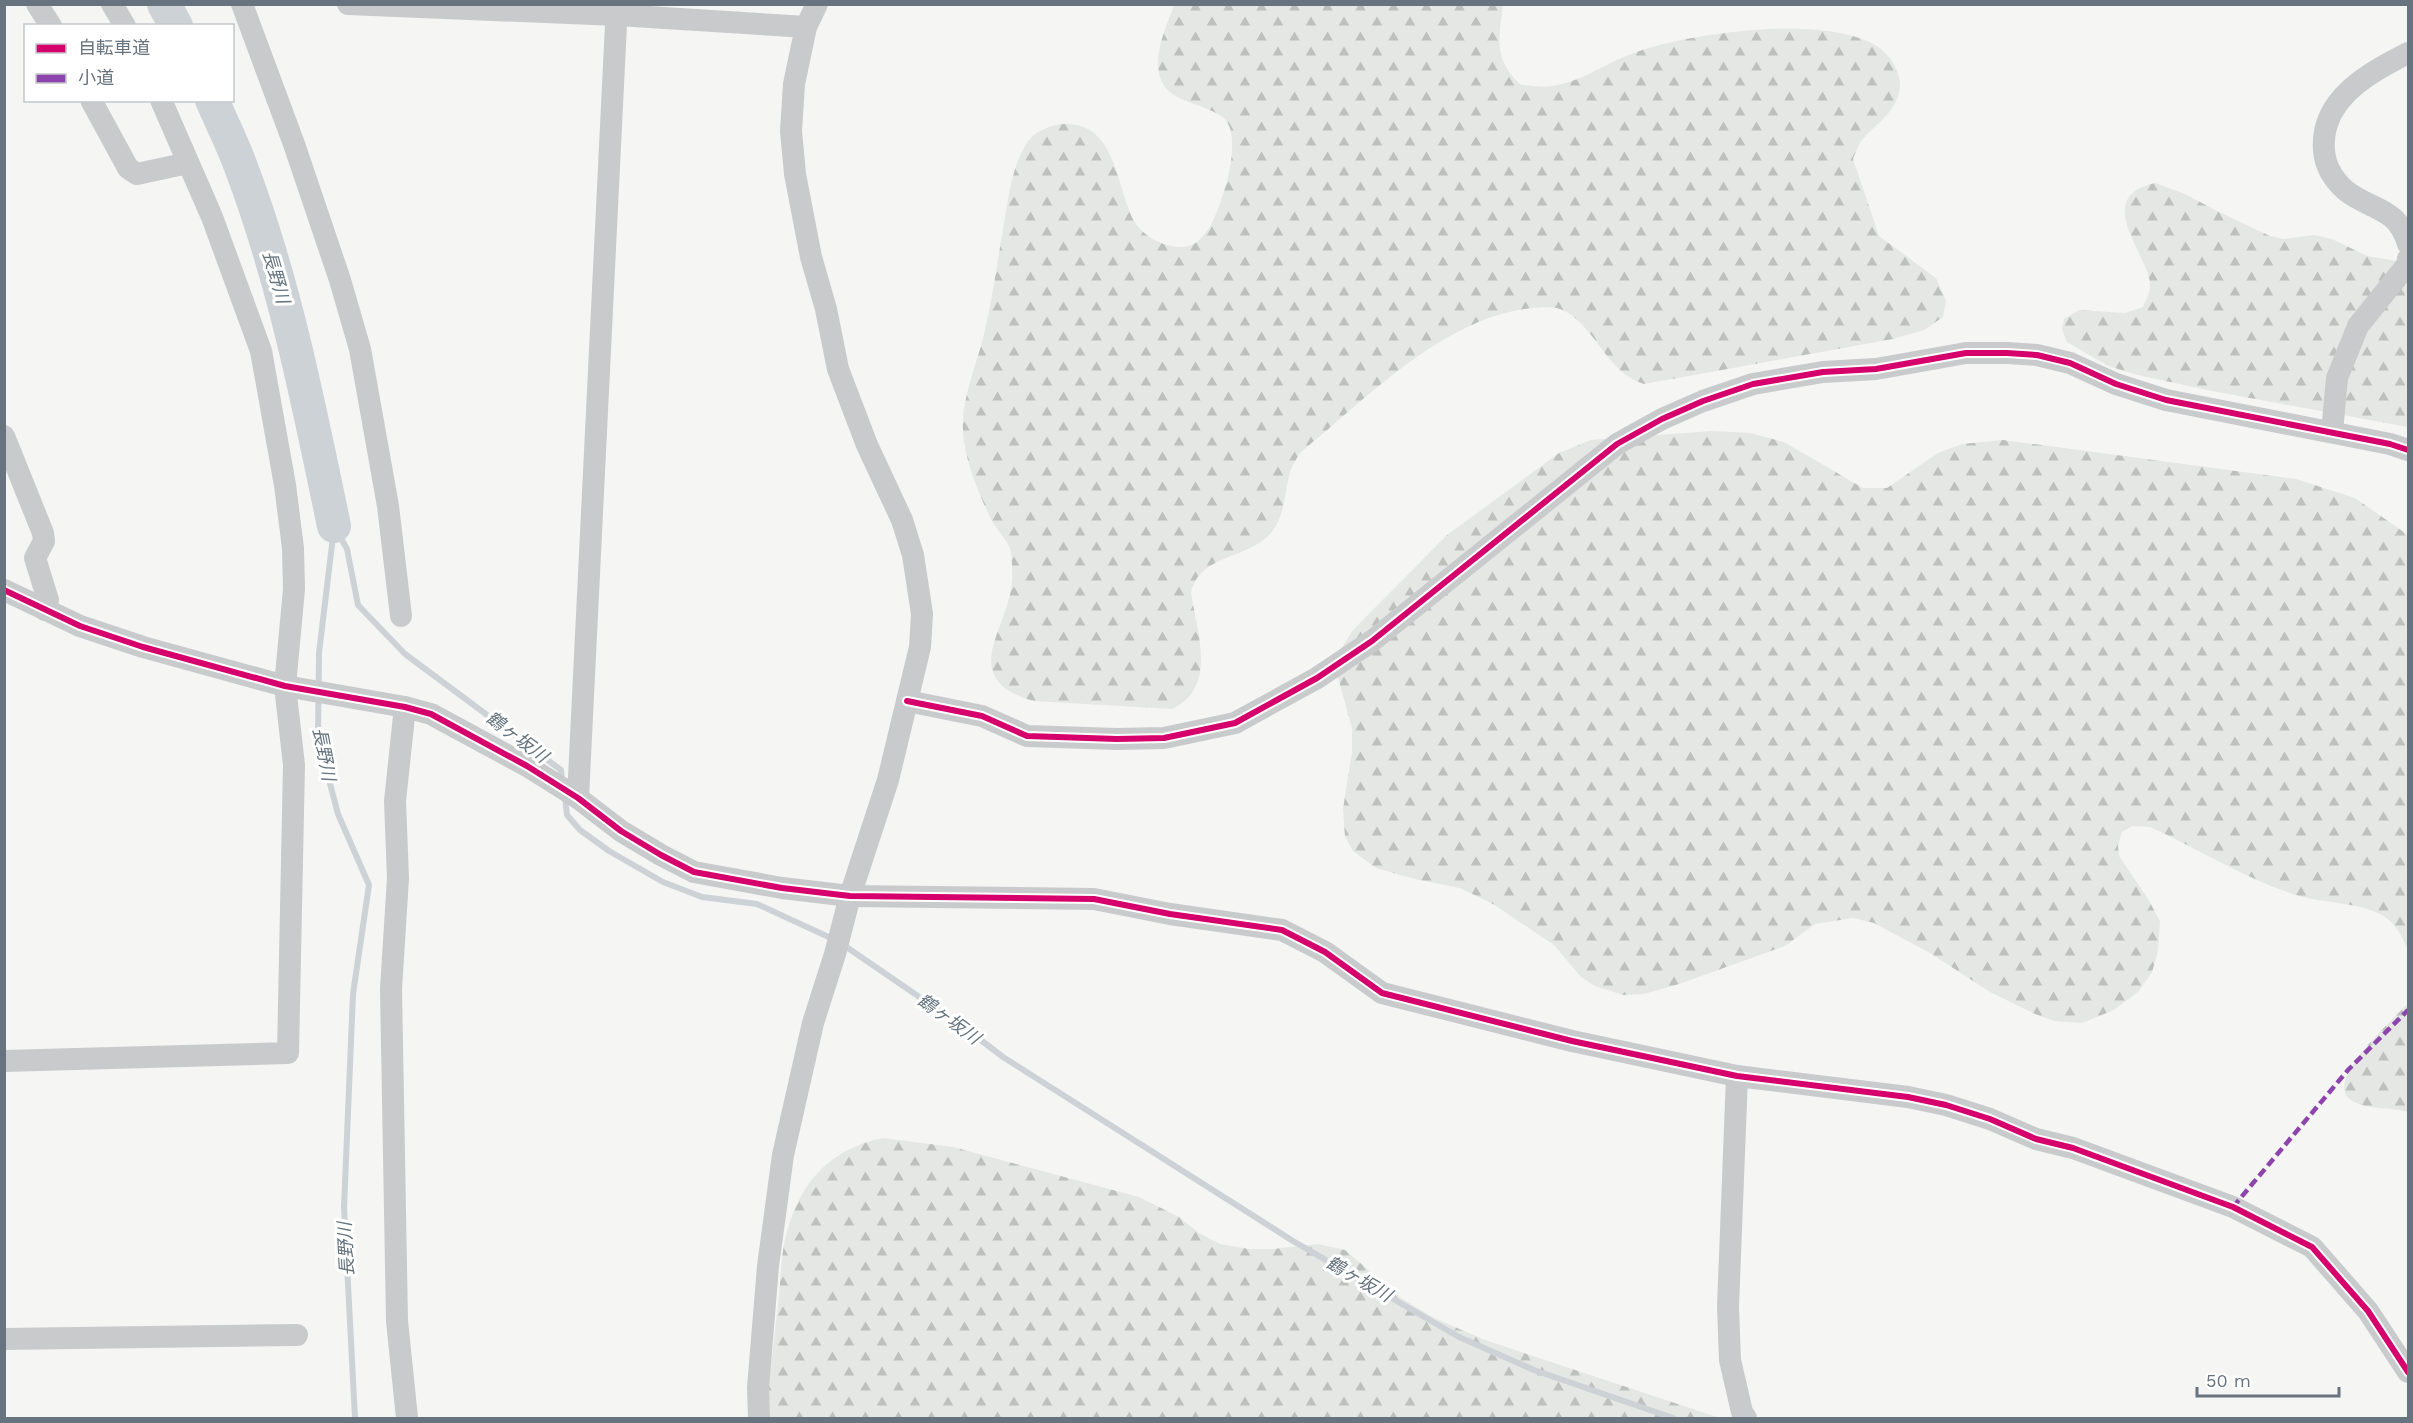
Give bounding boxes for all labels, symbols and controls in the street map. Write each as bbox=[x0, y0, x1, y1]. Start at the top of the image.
legend bbox=[24, 24, 234, 102]
text: 自転車道 bbox=[78, 37, 150, 58]
text: 小道 bbox=[78, 67, 114, 88]
water label: 長野川 bbox=[259, 248, 295, 308]
water label: 鶴ヶ坂川 bbox=[482, 707, 554, 768]
water label: 長野川 bbox=[309, 725, 340, 784]
water label: 鶴ヶ坂川 bbox=[914, 989, 986, 1049]
water label: 長野川 bbox=[333, 1220, 357, 1277]
water label: 鶴ヶ坂川 bbox=[1323, 1251, 1397, 1307]
scale bar bbox=[2197, 1360, 2340, 1398]
text: 50 m bbox=[2206, 1370, 2251, 1391]

